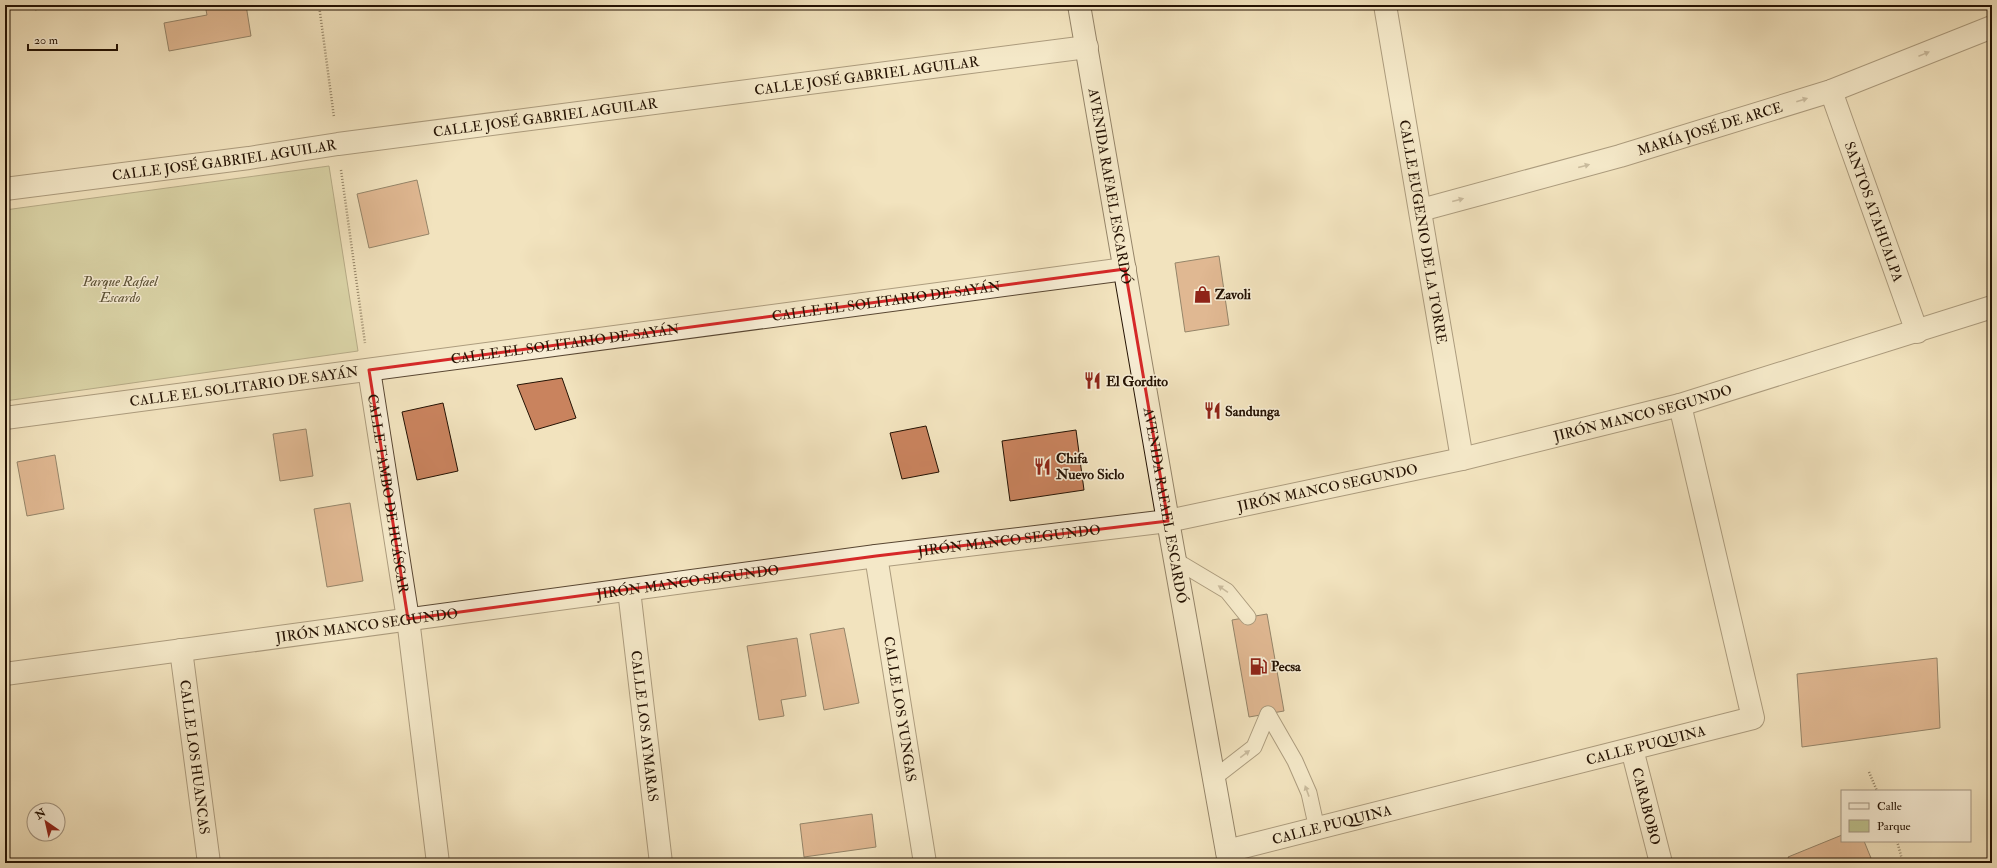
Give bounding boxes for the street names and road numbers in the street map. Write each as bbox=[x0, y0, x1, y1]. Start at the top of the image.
street label: CALLE JOSÉ GABRIEL AGUILAR bbox=[753, 53, 981, 99]
street label: AVENIDA RAFAEL ESCARDÓ bbox=[1084, 86, 1135, 286]
street label: CALLE JOSÉ GABRIEL AGUILAR bbox=[432, 95, 659, 141]
street label: MARÍA JOSÉ DE ARCE bbox=[1635, 98, 1785, 159]
street label: CALLE EUGENIO DE LA TORRE bbox=[1396, 119, 1450, 345]
street label: CALLE JOSÉ GABRIEL AGUILAR bbox=[111, 136, 338, 184]
street label: SANTOS ATAHUALPA bbox=[1841, 139, 1906, 284]
street label: CALLE EL SOLITARIO DE SAYÁN bbox=[771, 278, 1002, 325]
street label: CALLE EL SOLITARIO DE SAYÁN bbox=[450, 320, 681, 368]
street label: CALLE EL SOLITARIO DE SAYÁN bbox=[129, 363, 360, 410]
street label: JIRÓN MANCO SEGUNDO bbox=[1551, 381, 1734, 445]
street label: CALLE TAMBO DE HUÁSCAR bbox=[364, 393, 412, 595]
street label: AVENIDA RAFAEL ESCARDÓ bbox=[1139, 405, 1191, 605]
street label: JIRÓN MANCO SEGUNDO bbox=[1235, 461, 1419, 515]
street label: JIRÓN MANCO SEGUNDO bbox=[916, 521, 1102, 560]
street label: JIRÓN MANCO SEGUNDO bbox=[595, 561, 780, 603]
street label: JIRÓN MANCO SEGUNDO bbox=[273, 605, 459, 646]
street label: CALLE LOS YUNGAS bbox=[880, 635, 920, 783]
street label: CALLE LOS AYMARAS bbox=[627, 650, 662, 803]
street label: CALLE LOS HUANCAS bbox=[176, 679, 213, 836]
street label: CALLE PUQUINA bbox=[1584, 722, 1708, 769]
street label: CARABOBO bbox=[1628, 766, 1664, 847]
street label: CALLE PUQUINA bbox=[1270, 802, 1393, 848]

